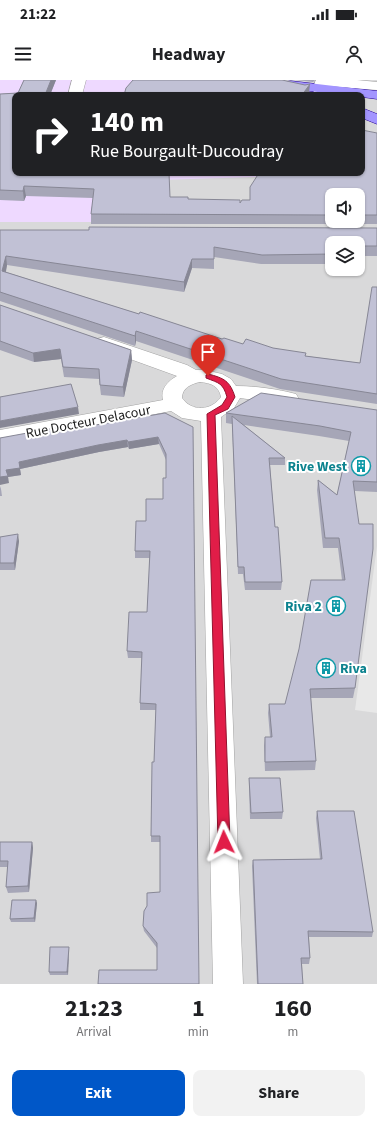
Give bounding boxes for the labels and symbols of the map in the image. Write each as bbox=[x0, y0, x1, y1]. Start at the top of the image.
pin bbox=[191, 335, 225, 376]
street label: Rue Docteur Delacour bbox=[24, 400, 152, 444]
building icon: Rive West bbox=[350, 455, 372, 477]
place label: Rive West bbox=[287, 457, 348, 477]
building icon: Riva 2 bbox=[325, 595, 347, 617]
place label: Riva 2 bbox=[285, 597, 322, 617]
building icon: Riva bbox=[315, 657, 337, 679]
place label: Riva bbox=[340, 659, 367, 679]
position arrow bbox=[203, 821, 245, 863]

